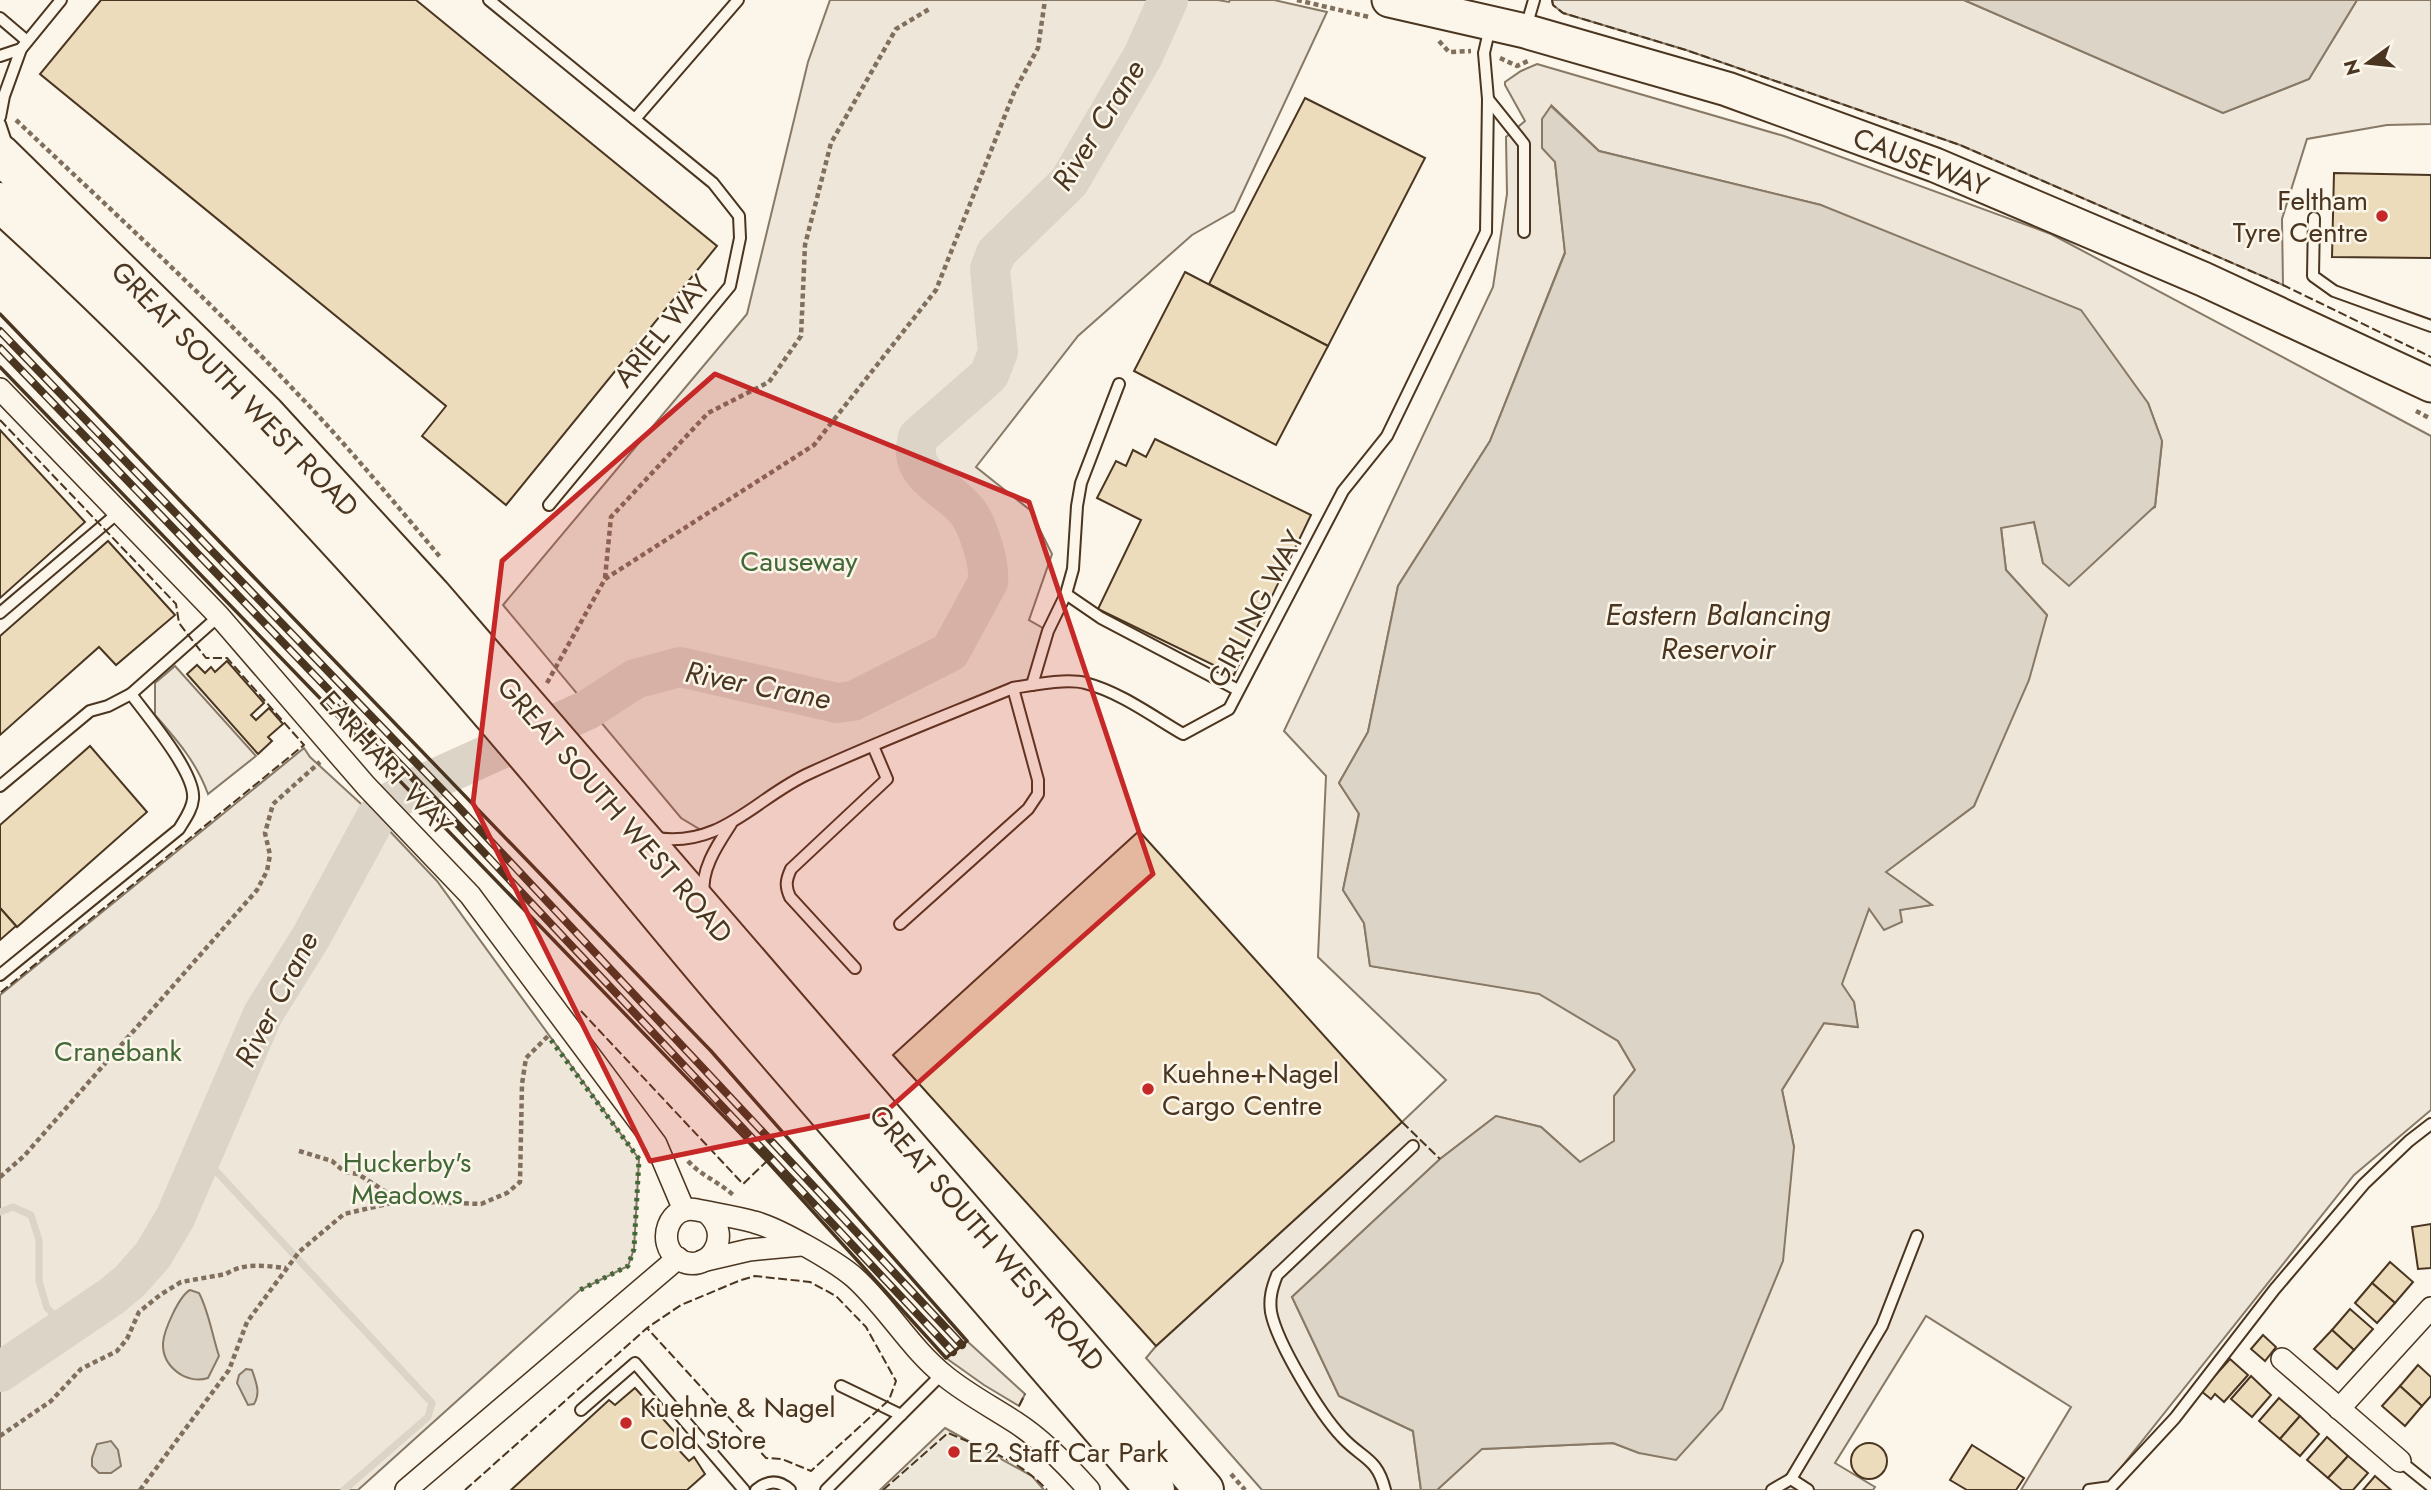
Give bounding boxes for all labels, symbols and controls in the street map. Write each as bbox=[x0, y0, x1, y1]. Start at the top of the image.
north arrow bbox=[2333, 28, 2403, 98]
water label: River Crane bbox=[1041, 51, 1155, 199]
text: N bbox=[2337, 56, 2367, 78]
street label: CAUSEWAY bbox=[1847, 117, 1995, 207]
place label: Feltham Tyre Centre bbox=[2233, 180, 2368, 253]
marker: Feltham Tyre Centre bbox=[2374, 208, 2390, 224]
street label: GREAT SOUTH WEST ROAD bbox=[102, 252, 368, 526]
street label: ARIEL WAY bbox=[604, 266, 720, 396]
street label: GIRLING WAY bbox=[1197, 523, 1315, 695]
park label: Causeway bbox=[740, 541, 858, 582]
water label: Eastern Balancing Reservoir bbox=[1605, 593, 1831, 670]
water label: River Crane bbox=[682, 650, 834, 720]
street label: GREAT SOUTH WEST ROAD bbox=[487, 668, 743, 952]
street label: EARHART WAY bbox=[310, 682, 462, 845]
water label: River Crane bbox=[223, 924, 329, 1074]
park label: Cranebank bbox=[54, 1031, 183, 1072]
place label: Kuehne+Nagel Cargo Centre bbox=[1162, 1053, 1339, 1126]
marker: Kuehne+Nagel Cargo Centre bbox=[1140, 1081, 1156, 1097]
street label: GREAT SOUTH WEST ROAD bbox=[859, 1096, 1115, 1380]
park label: Huckerby's Meadows bbox=[343, 1142, 471, 1215]
place label: Kuehne & Nagel Cold Store bbox=[640, 1387, 836, 1460]
marker: Kuehne & Nagel Cold Store bbox=[618, 1415, 634, 1431]
place label: E2 Staff Car Park bbox=[968, 1432, 1169, 1473]
marker: E2 Staff Car Park bbox=[946, 1444, 962, 1460]

